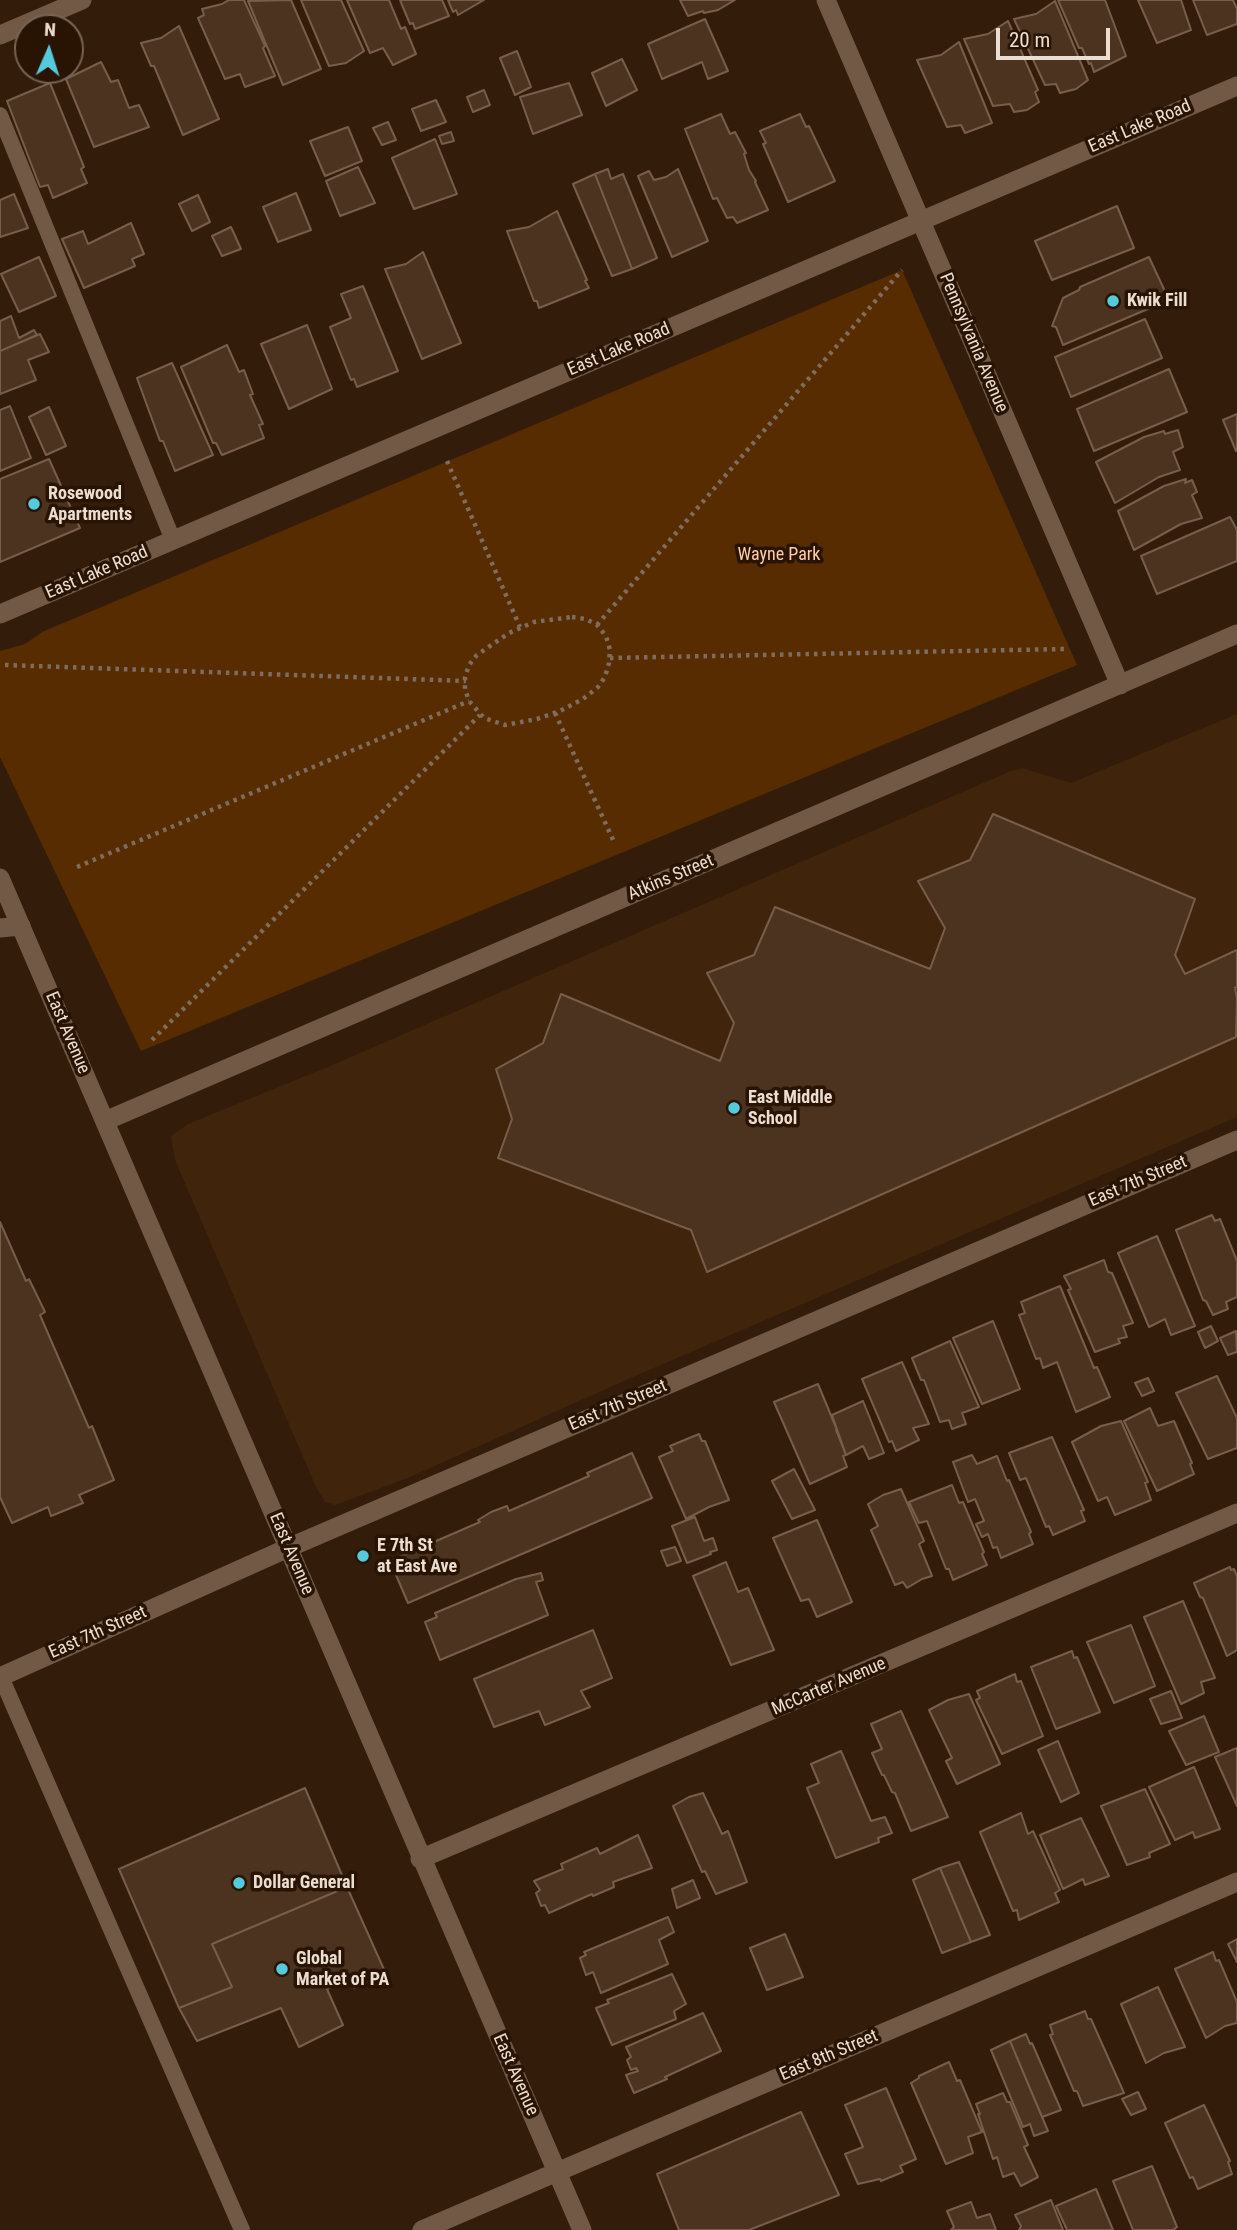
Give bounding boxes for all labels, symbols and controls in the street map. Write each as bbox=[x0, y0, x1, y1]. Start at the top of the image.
north arrow bbox=[14, 14, 84, 84]
scale bar bbox=[999, 14, 1113, 58]
text: N bbox=[44, 18, 56, 41]
text: 20 m bbox=[1009, 28, 1050, 52]
street label: East Lake Road bbox=[1086, 96, 1194, 158]
street label: Pennsylvania Avenue bbox=[934, 270, 1012, 416]
place label: Kwik Fill bbox=[1127, 290, 1187, 312]
marker: Kwik Fill bbox=[1105, 293, 1121, 309]
street label: East Lake Road bbox=[565, 319, 673, 381]
place label: Rosewood Apartments bbox=[48, 483, 132, 526]
marker: Rosewood Apartments bbox=[26, 496, 42, 512]
street label: East Lake Road bbox=[43, 542, 151, 604]
park label: Wayne Park bbox=[738, 544, 820, 566]
street label: Atkins Street bbox=[625, 850, 717, 906]
street label: East Avenue bbox=[40, 989, 94, 1077]
place label: East Middle School bbox=[748, 1087, 832, 1130]
marker: East Middle School bbox=[726, 1100, 742, 1116]
street label: East 7th Street bbox=[1086, 1152, 1190, 1212]
street label: East 7th Street bbox=[566, 1376, 670, 1436]
street label: East Avenue bbox=[264, 1510, 318, 1598]
place label: E 7th St at East Ave bbox=[377, 1535, 457, 1578]
marker: E 7th St at East Ave bbox=[355, 1548, 371, 1564]
street label: East 7th Street bbox=[46, 1602, 150, 1664]
street label: McCarter Avenue bbox=[769, 1653, 889, 1721]
place label: Dollar General bbox=[253, 1872, 355, 1894]
marker: Dollar General bbox=[231, 1875, 247, 1891]
place label: Global Market of PA bbox=[296, 1948, 389, 1990]
marker: Global Market of PA bbox=[274, 1961, 290, 1977]
street label: East 8th Street bbox=[777, 2026, 881, 2086]
street label: East Avenue bbox=[487, 2031, 543, 2119]

